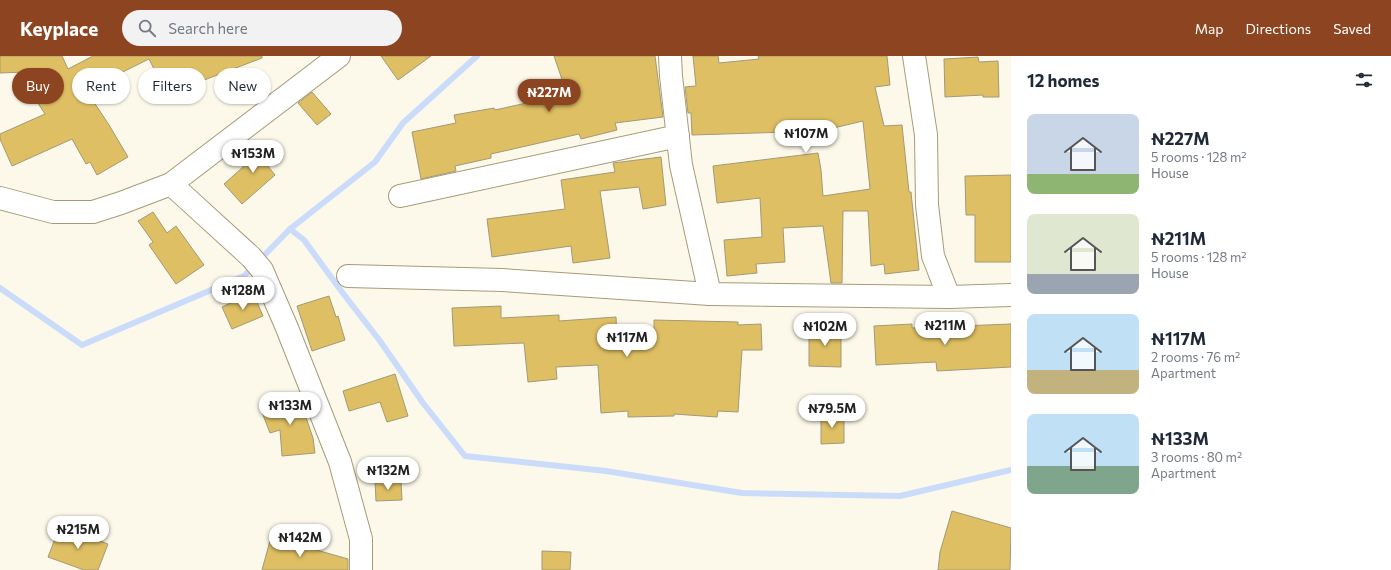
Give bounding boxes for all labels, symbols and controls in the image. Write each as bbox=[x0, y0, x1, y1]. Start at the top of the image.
search box bbox=[122, 10, 402, 46]
text: Keyplace bbox=[20, 17, 98, 40]
icon: search bbox=[136, 17, 158, 39]
text: Search here bbox=[168, 19, 248, 37]
text: Map bbox=[1195, 20, 1224, 37]
text: Directions bbox=[1246, 20, 1311, 37]
text: Saved bbox=[1333, 20, 1371, 37]
chip: Buy bbox=[12, 68, 64, 104]
chip: Rent bbox=[72, 68, 130, 104]
chip: Filters bbox=[138, 68, 206, 104]
chip: New bbox=[214, 68, 271, 104]
icon: filters bbox=[1353, 69, 1375, 91]
text: 12 homes bbox=[1027, 70, 1099, 91]
pin: ₦227M bbox=[521, 79, 577, 113]
text: ₦227M bbox=[527, 84, 571, 100]
pin: ₦107M bbox=[778, 120, 834, 154]
text: ₦107M bbox=[784, 125, 828, 141]
text: ₦227M bbox=[1151, 128, 1210, 149]
icon: home bbox=[1059, 130, 1107, 178]
pin: ₦153M bbox=[225, 140, 281, 174]
text: ₦153M bbox=[231, 145, 275, 161]
text: 5 rooms · 128 m² bbox=[1151, 149, 1246, 165]
text: House bbox=[1151, 165, 1189, 181]
text: ₦211M bbox=[1151, 228, 1206, 249]
icon: home bbox=[1059, 230, 1107, 278]
text: 5 rooms · 128 m² bbox=[1151, 249, 1246, 265]
text: House bbox=[1151, 265, 1189, 281]
pin: ₦128M bbox=[215, 277, 271, 311]
text: ₦128M bbox=[221, 282, 265, 298]
pin: ₦211M bbox=[917, 312, 973, 346]
pin: ₦102M bbox=[797, 313, 853, 347]
text: ₦211M bbox=[924, 317, 966, 333]
text: ₦102M bbox=[802, 318, 848, 334]
pin: ₦117M bbox=[599, 324, 655, 358]
text: ₦117M bbox=[1151, 328, 1206, 349]
text: ₦117M bbox=[606, 329, 648, 345]
icon: home bbox=[1059, 330, 1107, 378]
text: 2 rooms · 76 m² bbox=[1151, 349, 1240, 365]
text: Apartment bbox=[1151, 365, 1216, 381]
pin: ₦133M bbox=[262, 392, 318, 426]
pin: ₦79.5M bbox=[799, 395, 865, 429]
text: ₦133M bbox=[268, 397, 312, 413]
text: ₦79.5M bbox=[807, 400, 857, 416]
text: ₦133M bbox=[1151, 428, 1209, 449]
icon: home bbox=[1059, 430, 1107, 478]
text: 3 rooms · 80 m² bbox=[1151, 449, 1242, 465]
pin: ₦132M bbox=[360, 457, 416, 491]
text: ₦132M bbox=[366, 462, 410, 478]
text: Apartment bbox=[1151, 465, 1216, 481]
pin: ₦215M bbox=[50, 516, 106, 550]
text: ₦215M bbox=[56, 521, 100, 537]
pin: ₦142M bbox=[272, 524, 328, 558]
text: ₦142M bbox=[278, 529, 322, 545]

